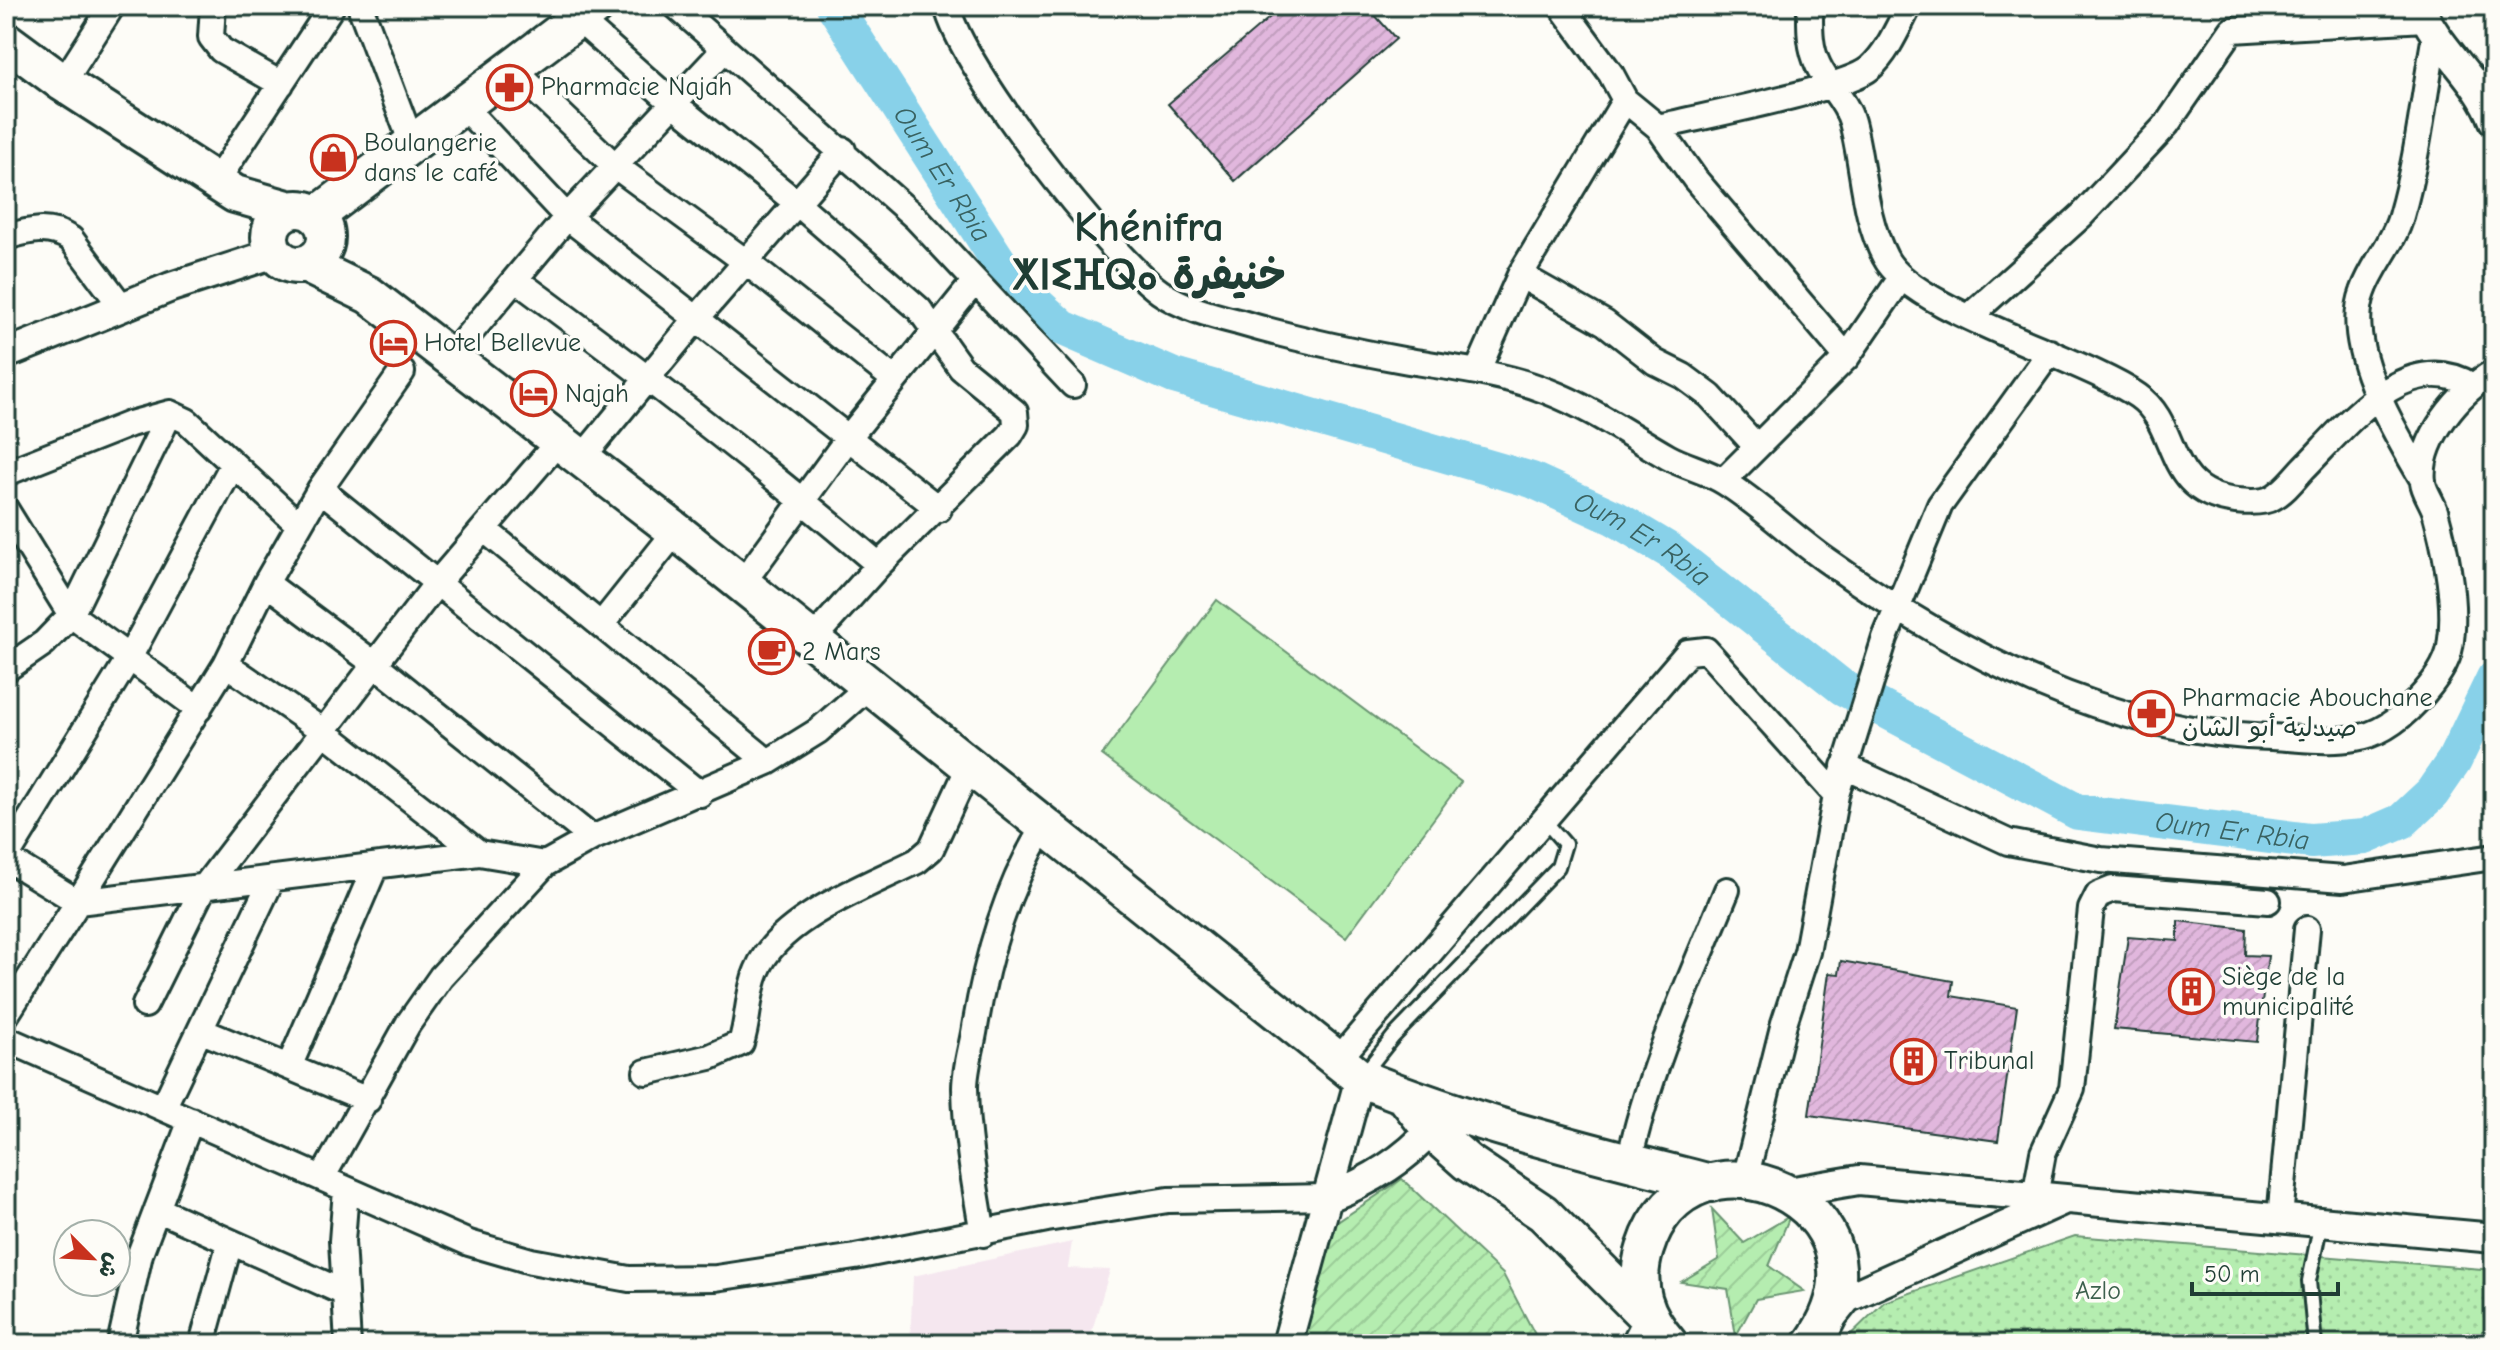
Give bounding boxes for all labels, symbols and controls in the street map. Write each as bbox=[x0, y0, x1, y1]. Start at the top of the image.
pharmacy icon: Pharmacie Najah bbox=[486, 63, 534, 111]
place label: Pharmacie Najah bbox=[541, 72, 732, 102]
water label: Oum Er Rbia bbox=[887, 100, 998, 248]
place label: Boulangerie dans le café bbox=[364, 128, 498, 188]
shop icon: Boulangerie dans le café bbox=[309, 134, 357, 182]
district label: Khénifra ⵅⵏⵉⴼⵕⴰ خنيفرة bbox=[1012, 203, 1286, 300]
hotel icon: Hotel Bellevue bbox=[369, 319, 417, 367]
place label: Hotel Bellevue bbox=[424, 328, 581, 358]
hotel icon: Najah bbox=[510, 370, 558, 418]
place label: Najah bbox=[565, 379, 629, 409]
water label: Oum Er Rbia bbox=[1569, 485, 1717, 593]
cafe icon: 2 Mars bbox=[747, 628, 795, 676]
place label: 2 Mars bbox=[802, 637, 881, 667]
place label: Pharmacie Abouchane صيدلية أبو الشان bbox=[2182, 683, 2433, 743]
pharmacy icon: Pharmacie Abouchane صيدلية أبو الشان bbox=[2127, 689, 2175, 737]
water label: Oum Er Rbia bbox=[2153, 806, 2311, 857]
place label: Siège de la municipalité bbox=[2222, 962, 2354, 1022]
building icon: Siège de la municipalité bbox=[2167, 968, 2215, 1016]
building icon: Tribunal bbox=[1889, 1037, 1937, 1085]
place label: Tribunal bbox=[1944, 1046, 2034, 1076]
north arrow bbox=[52, 1218, 132, 1298]
scale bar bbox=[2192, 1246, 2338, 1296]
text: ش bbox=[93, 1249, 126, 1282]
text: 50 m bbox=[2204, 1260, 2260, 1288]
park label: Azlo bbox=[2075, 1276, 2121, 1306]

